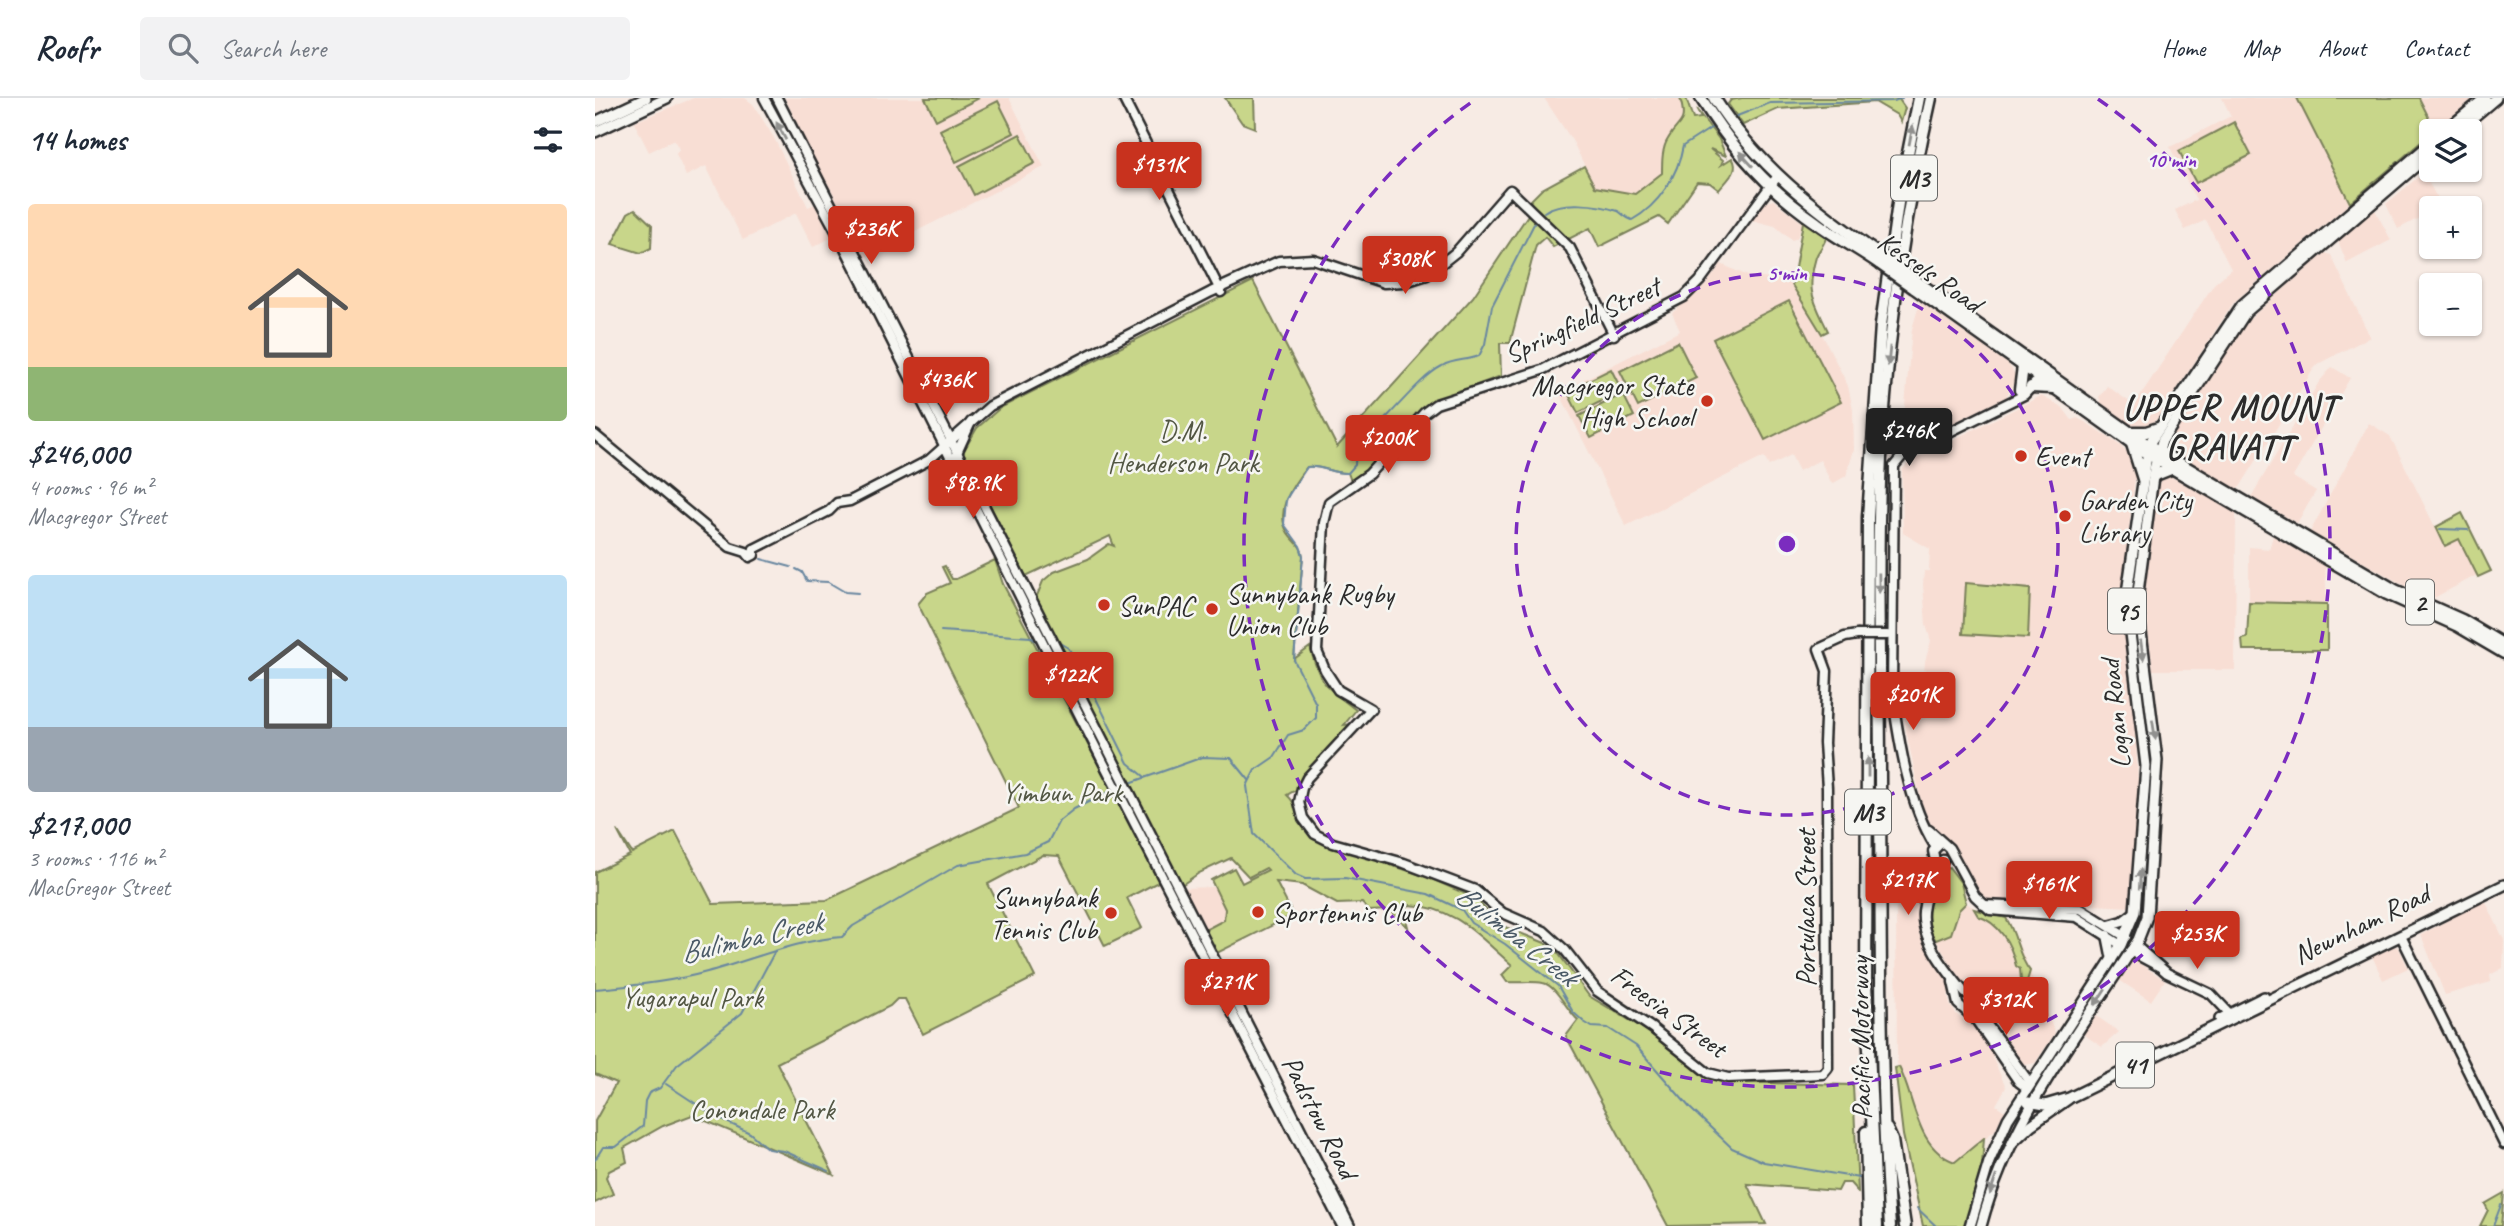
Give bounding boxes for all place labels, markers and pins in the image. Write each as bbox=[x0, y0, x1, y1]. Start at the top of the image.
pin: $131K bbox=[1110, 142, 1208, 202]
pin: $236K bbox=[822, 206, 920, 266]
pin: $308K bbox=[1356, 236, 1454, 296]
pin: $436K bbox=[897, 358, 995, 417]
place label: Macgregor State High School bbox=[1531, 368, 1698, 435]
marker: Macgregor State High School bbox=[1699, 393, 1715, 409]
pin: $246K bbox=[1860, 408, 1958, 468]
pin: $200K bbox=[1339, 416, 1437, 475]
place label: Event bbox=[2035, 439, 2094, 474]
marker: Event bbox=[2013, 448, 2029, 464]
pin: $98.9K bbox=[916, 460, 1030, 520]
place label: Garden City Library bbox=[2079, 483, 2194, 550]
marker: Garden City Library bbox=[2057, 508, 2073, 524]
centre of rings bbox=[1775, 532, 1799, 556]
place label: Sunnybank Rugby Union Club bbox=[1226, 576, 1396, 643]
place label: SunPAC bbox=[1118, 588, 1197, 623]
marker: SunPAC bbox=[1096, 597, 1112, 613]
marker: Sunnybank Rugby Union Club bbox=[1204, 601, 1220, 617]
pin: $122K bbox=[1022, 652, 1120, 712]
pin: $201K bbox=[1864, 672, 1962, 732]
pin: $217K bbox=[1859, 858, 1957, 917]
pin: $161K bbox=[2000, 862, 2098, 921]
place label: Sunnybank Tennis Club bbox=[990, 880, 1099, 947]
place label: Sportennis Club bbox=[1272, 895, 1424, 930]
marker: Sportennis Club bbox=[1250, 904, 1266, 920]
marker: Sunnybank Tennis Club bbox=[1103, 905, 1119, 921]
pin: $253K bbox=[2148, 912, 2246, 971]
pin: $271K bbox=[1178, 960, 1276, 1019]
pin: $312K bbox=[1957, 978, 2055, 1037]

